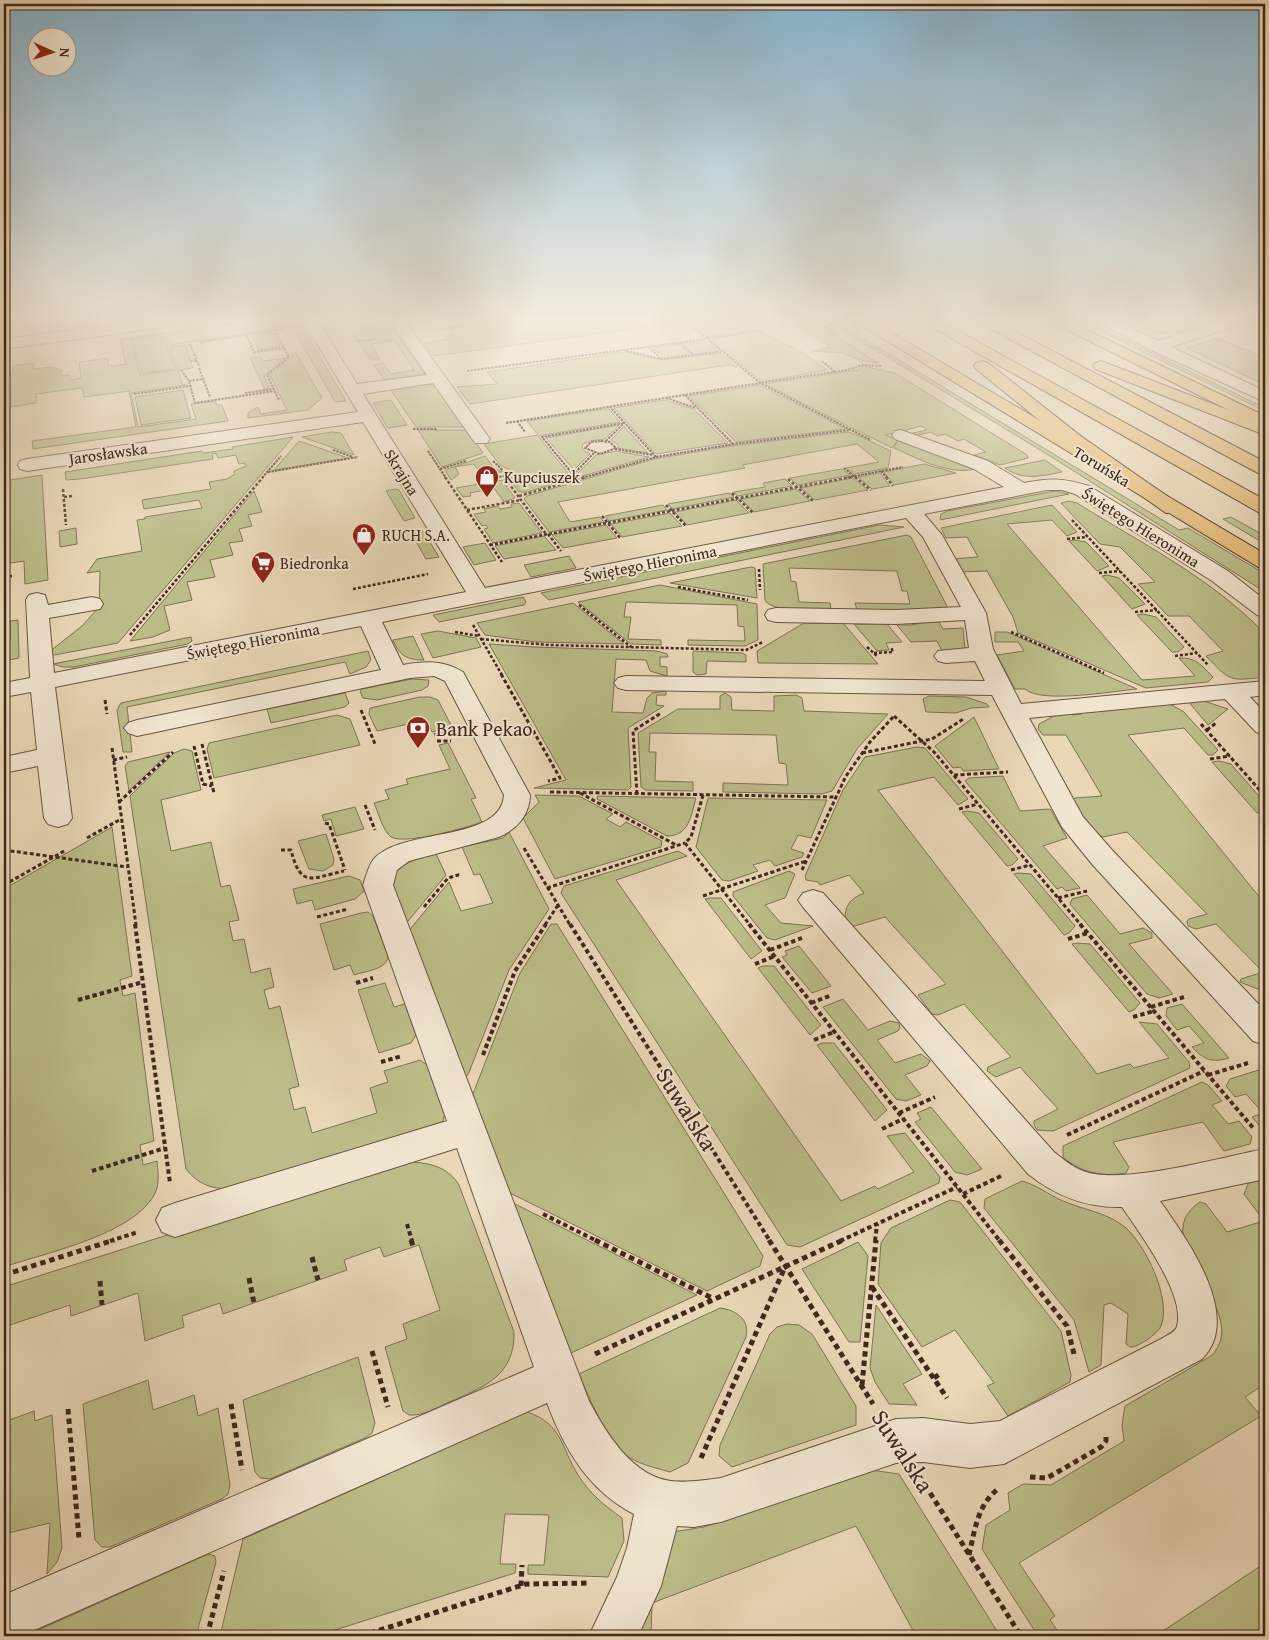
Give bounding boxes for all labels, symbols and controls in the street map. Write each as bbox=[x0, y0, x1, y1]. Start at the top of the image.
north arrow bbox=[28, 28, 78, 78]
text: N bbox=[55, 47, 75, 59]
street label: Jarosławska bbox=[65, 436, 149, 471]
street label: Toruńska bbox=[1069, 440, 1135, 493]
street label: Skrajna bbox=[378, 444, 426, 500]
shop icon: Kupciuszek bbox=[474, 464, 500, 498]
place label: Kupciuszek bbox=[504, 465, 581, 489]
street label: Świętego Hieronima bbox=[1077, 481, 1205, 573]
shop icon: RUCH S.A. bbox=[351, 522, 377, 556]
place label: RUCH S.A. bbox=[382, 523, 450, 547]
street label: Świętego Hieronima bbox=[581, 538, 719, 588]
supermarket icon: Biedronka bbox=[250, 550, 276, 584]
place label: Biedronka bbox=[280, 551, 349, 575]
street label: Świętego Hieronima bbox=[184, 616, 322, 666]
place label: Bank Pekao bbox=[436, 714, 533, 743]
bank icon: Bank Pekao bbox=[405, 715, 431, 749]
street label: Suwalska bbox=[648, 1060, 727, 1158]
street label: Suwalska bbox=[863, 1403, 943, 1500]

